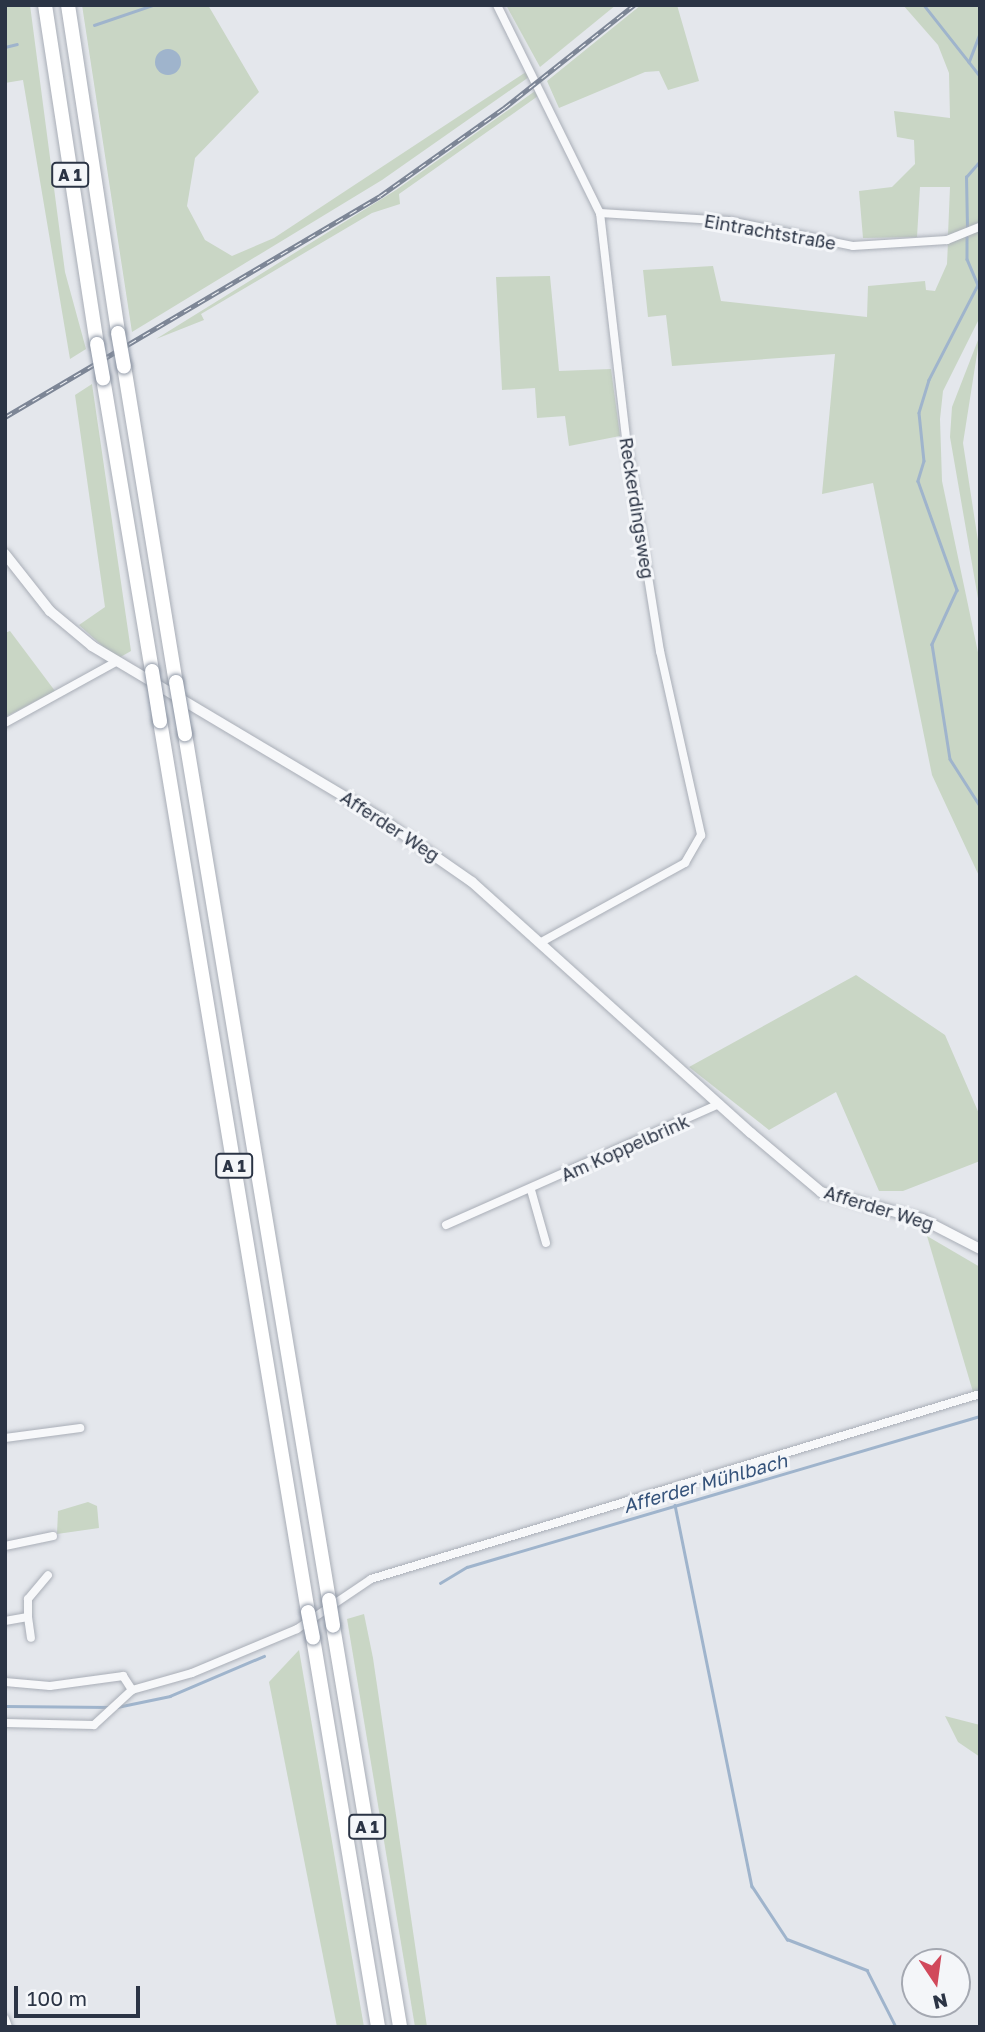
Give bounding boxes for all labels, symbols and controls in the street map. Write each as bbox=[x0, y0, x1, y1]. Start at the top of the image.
road number: A 1 bbox=[51, 162, 89, 188]
street label: Eintrachtstraße bbox=[702, 210, 838, 254]
street label: Reckerdingsweg bbox=[615, 436, 659, 580]
street label: Afferder Weg bbox=[337, 786, 443, 866]
street label: Am Koppelbrink bbox=[558, 1110, 692, 1186]
road number: A 1 bbox=[215, 1154, 253, 1178]
street label: Afferder Weg bbox=[822, 1181, 936, 1235]
water label: Afferder Mühlbach bbox=[620, 1449, 790, 1517]
road number: A 1 bbox=[348, 1814, 386, 1840]
north arrow bbox=[901, 1948, 971, 2018]
scale bar bbox=[18, 1972, 144, 2016]
text: 100 m bbox=[27, 1985, 87, 2011]
text: N bbox=[931, 1989, 950, 2015]

